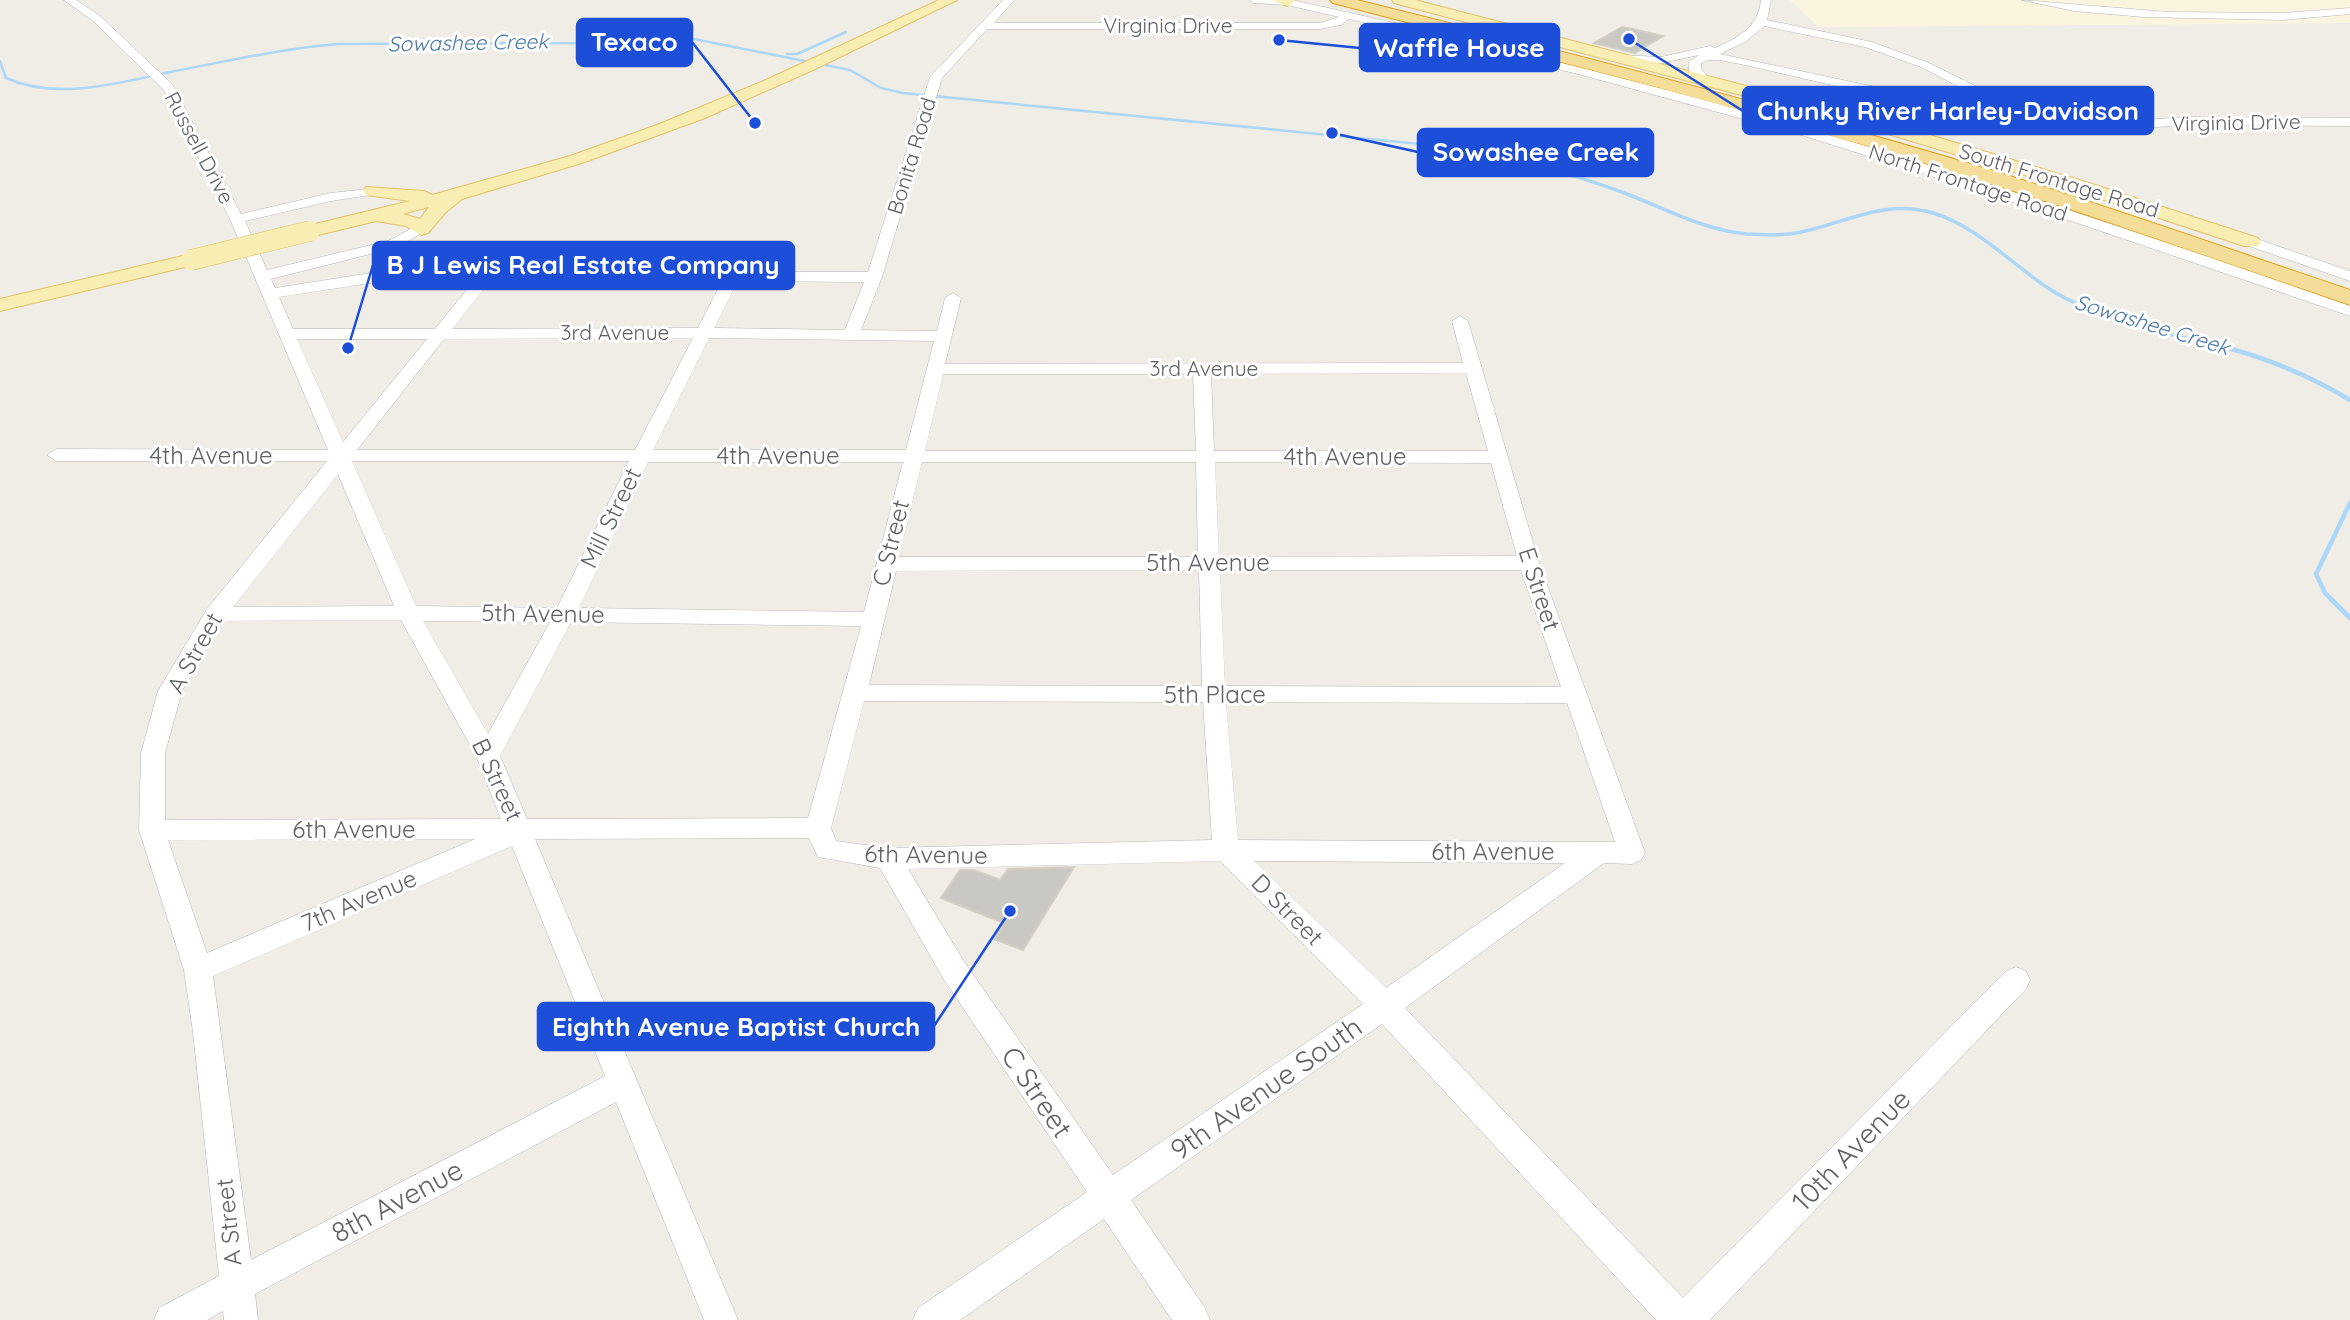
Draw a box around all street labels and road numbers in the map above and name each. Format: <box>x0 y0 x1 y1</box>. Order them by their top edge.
street label: Virginia Drive <box>1103 12 1233 38</box>
street label: Russell Drive <box>159 87 240 208</box>
street label: Bonita Road <box>881 94 941 217</box>
street label: Virginia Drive <box>2171 108 2301 136</box>
street label: South Frontage Road <box>1956 137 2162 223</box>
street label: North Frontage Road <box>1866 138 2071 226</box>
street label: 3rd Avenue <box>561 319 669 345</box>
street label: 3rd Avenue <box>1150 355 1258 381</box>
street label: 4th Avenue <box>149 440 273 470</box>
street label: 4th Avenue <box>716 440 840 470</box>
street label: 4th Avenue <box>1283 441 1407 471</box>
street label: Mill Street <box>573 462 647 573</box>
street label: C Street <box>865 497 915 589</box>
street label: E Street <box>1512 543 1567 634</box>
street label: 5th Avenue <box>1146 547 1270 577</box>
street label: 5th Avenue <box>481 597 605 629</box>
street label: A Street <box>160 607 228 698</box>
street label: 5th Place <box>1164 679 1266 709</box>
street label: B Street <box>466 733 530 826</box>
street label: 6th Avenue <box>292 814 416 844</box>
street label: 6th Avenue <box>1431 836 1555 866</box>
street label: 6th Avenue <box>864 838 988 870</box>
street label: 7th Avenue <box>296 862 421 938</box>
street label: D Street <box>1245 867 1330 952</box>
street label: 9th Avenue South <box>1163 1008 1368 1167</box>
street label: C Street <box>994 1039 1081 1144</box>
street label: 10th Avenue <box>1784 1081 1917 1218</box>
street label: 8th Avenue <box>325 1151 469 1250</box>
street label: A Street <box>209 1177 248 1267</box>

